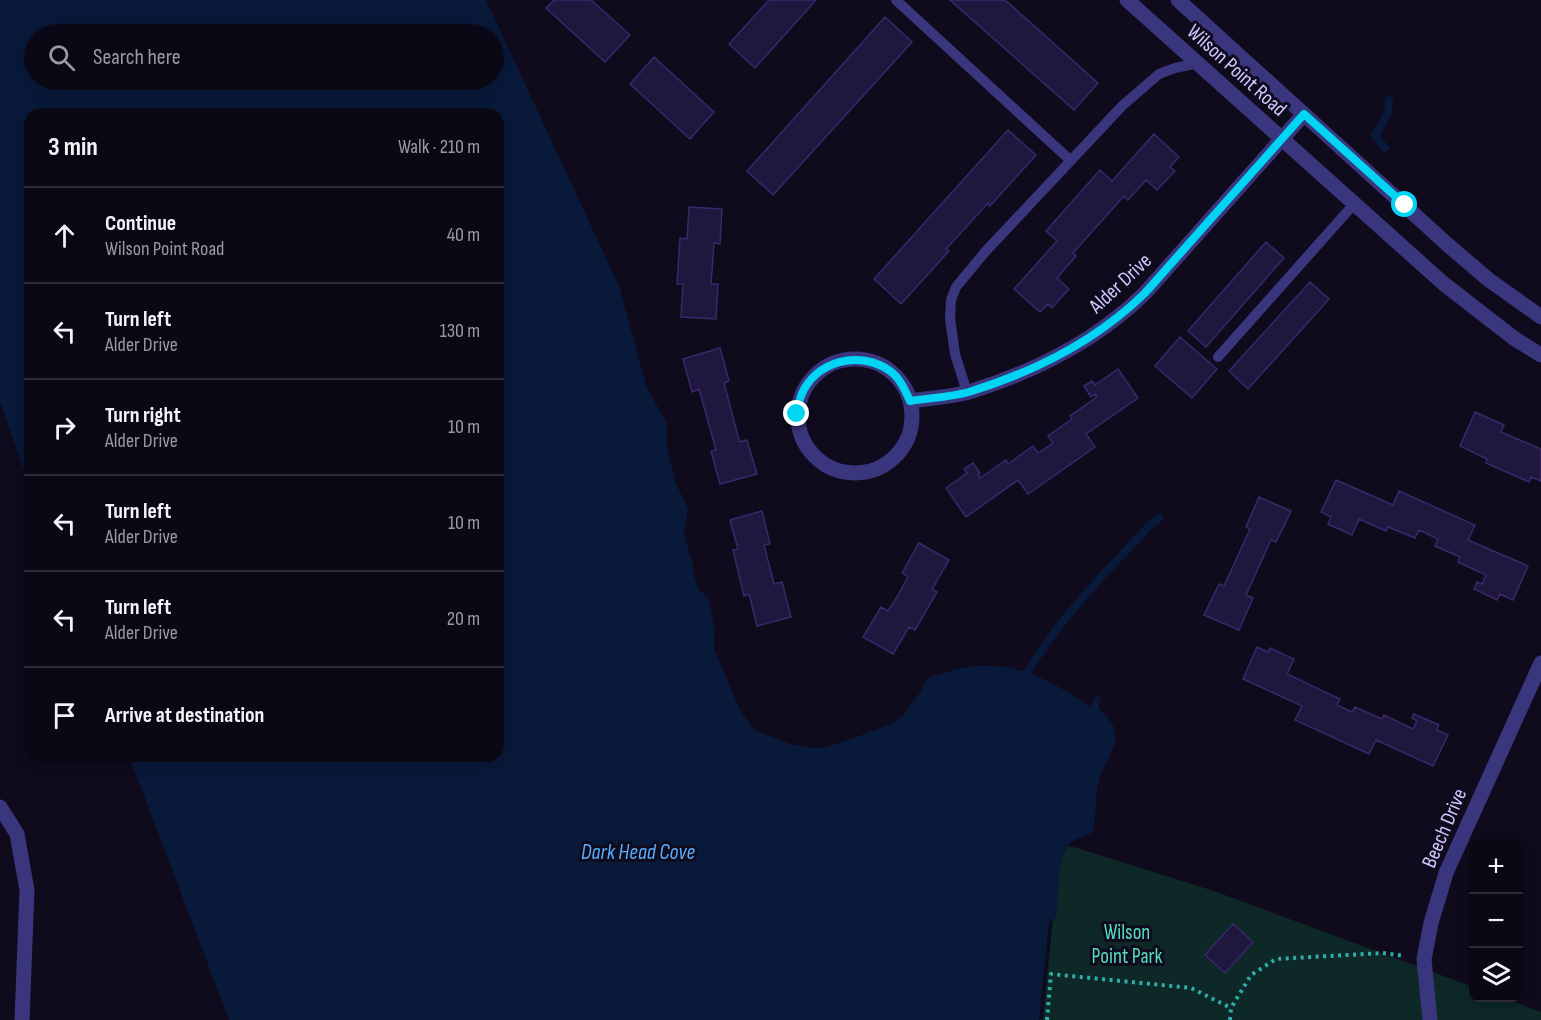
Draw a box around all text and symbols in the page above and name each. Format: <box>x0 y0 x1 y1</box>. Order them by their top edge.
street label: Wilson Point Road <box>1182 19 1292 122</box>
search box <box>24 24 504 90</box>
icon: search <box>45 41 78 74</box>
text: Search here <box>93 44 180 71</box>
text: 3 min <box>48 132 98 163</box>
text: Walk · 210 m <box>398 135 480 159</box>
route start <box>1391 191 1417 217</box>
text: Continue <box>105 210 176 237</box>
icon: ahead <box>48 219 81 252</box>
text: 40 m <box>447 223 480 247</box>
text: Wilson Point Road <box>105 237 224 261</box>
street label: Alder Drive <box>1083 248 1157 319</box>
text: Turn left <box>105 306 171 333</box>
icon: left <box>48 315 81 348</box>
text: 130 m <box>440 319 480 343</box>
text: Alder Drive <box>105 333 178 357</box>
route end <box>783 400 809 426</box>
text: Turn right <box>105 402 181 429</box>
icon: right <box>48 411 81 444</box>
text: 10 m <box>448 415 480 439</box>
text: Alder Drive <box>105 429 178 453</box>
text: Turn left <box>105 498 171 525</box>
icon: left <box>48 507 81 540</box>
text: 10 m <box>448 511 480 535</box>
text: Alder Drive <box>105 525 178 549</box>
text: Turn left <box>105 594 171 621</box>
icon: left <box>48 603 81 636</box>
text: 20 m <box>447 607 480 631</box>
text: Alder Drive <box>105 621 178 645</box>
icon: arrive <box>48 699 81 732</box>
text: Arrive at destination <box>105 702 264 729</box>
street label: Beech Drive <box>1417 785 1472 872</box>
water label: Dark Head Cove <box>581 839 695 866</box>
map controls <box>1469 840 1523 1002</box>
button: + <box>1469 840 1523 894</box>
button: − <box>1469 894 1523 948</box>
park label: Wilson Point Park <box>1091 920 1163 969</box>
button: layers <box>1469 948 1523 1002</box>

